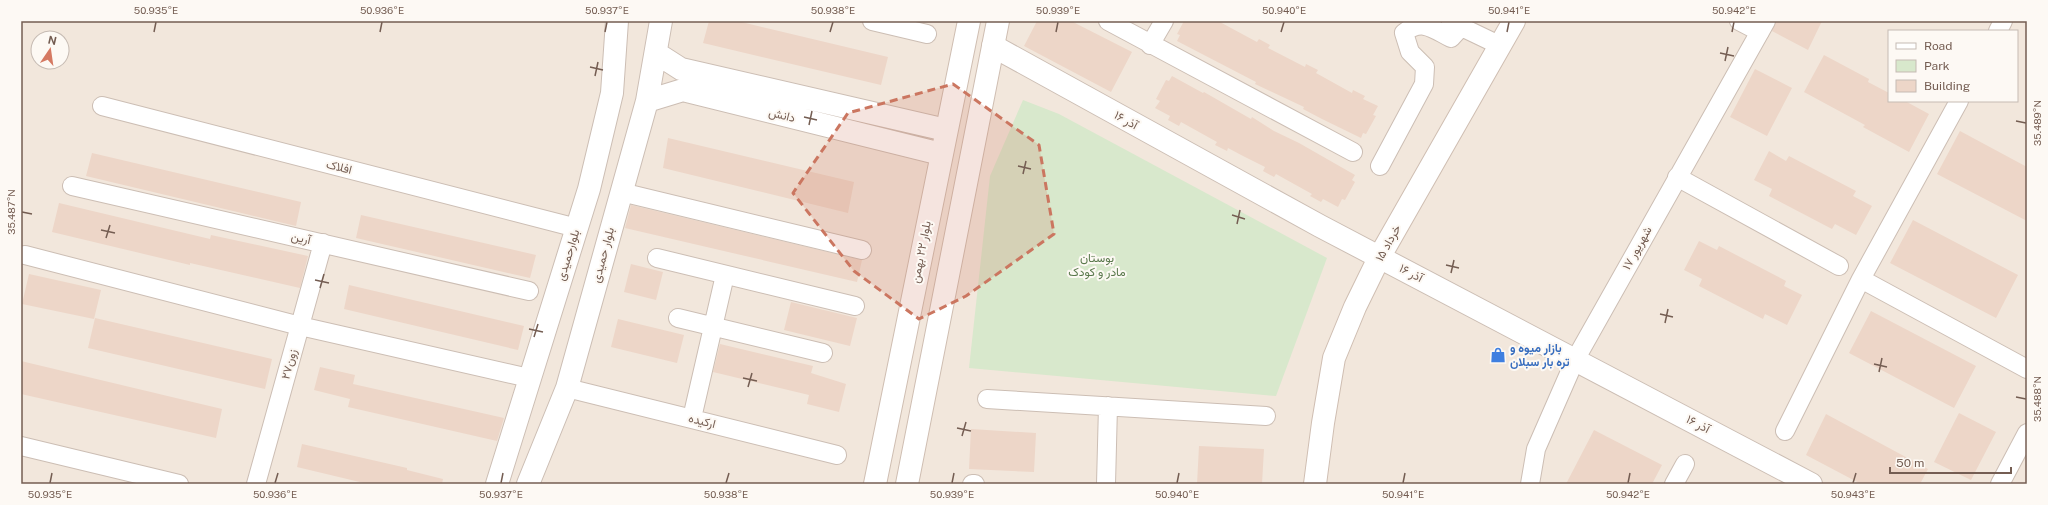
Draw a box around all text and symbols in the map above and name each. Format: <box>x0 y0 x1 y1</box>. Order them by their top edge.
text: 50.935°E <box>134 4 178 16</box>
text: 50.936°E <box>360 4 404 16</box>
text: 50.937°E <box>585 4 629 16</box>
text: 50.938°E <box>811 4 855 16</box>
text: 50.939°E <box>1036 4 1080 16</box>
text: 50.940°E <box>1262 4 1306 16</box>
text: 50.941°E <box>1488 4 1530 16</box>
text: 50.942°E <box>1712 4 1756 16</box>
north arrow <box>30 30 70 70</box>
legend <box>1888 30 2018 102</box>
text: N <box>47 33 58 47</box>
text: Road <box>1924 39 1952 53</box>
text: Park <box>1924 59 1950 73</box>
text: Building <box>1924 79 1970 93</box>
text: 35.489°N <box>2031 100 2043 146</box>
street label: دانش <box>767 105 797 126</box>
street label: ۱۶ آذر <box>1111 108 1141 134</box>
street label: افلاک <box>325 157 353 177</box>
text: 35.487°N <box>5 189 17 235</box>
street label: بلوار ۲۲ بهمن <box>908 220 935 284</box>
street label: ۱۵ خرداد <box>1372 222 1405 264</box>
street label: ۱۷ شهریور <box>1619 224 1655 273</box>
street label: بلوار حمیدی <box>589 226 618 284</box>
street label: بلوارحمیدی <box>554 228 583 283</box>
street label: آرین <box>290 229 313 248</box>
park label: بوستان مادر و کودک <box>1068 251 1126 280</box>
street label: ۱۶ آذر <box>1396 261 1426 286</box>
place label: بازار میوه و تره بار سبلان <box>1510 341 1570 370</box>
shop icon: بازار میوه و تره بار سبلان <box>1489 346 1507 364</box>
street label: زون۲۷ <box>278 347 301 381</box>
text: 35.488°N <box>2031 376 2043 422</box>
street label: ارکیده <box>687 411 717 432</box>
street label: ۱۶ آذر <box>1683 412 1713 437</box>
scale bar <box>1890 449 2011 475</box>
text: 50 m <box>1896 456 1924 470</box>
text: 50.935°E <box>28 488 72 500</box>
text: 50.936°E <box>253 488 297 500</box>
text: 50.937°E <box>479 488 523 500</box>
text: 50.938°E <box>704 488 748 500</box>
text: 50.939°E <box>930 488 974 500</box>
text: 50.940°E <box>1155 488 1199 500</box>
text: 50.941°E <box>1382 488 1424 500</box>
text: 50.942°E <box>1606 488 1650 500</box>
text: 50.943°E <box>1831 488 1875 500</box>

